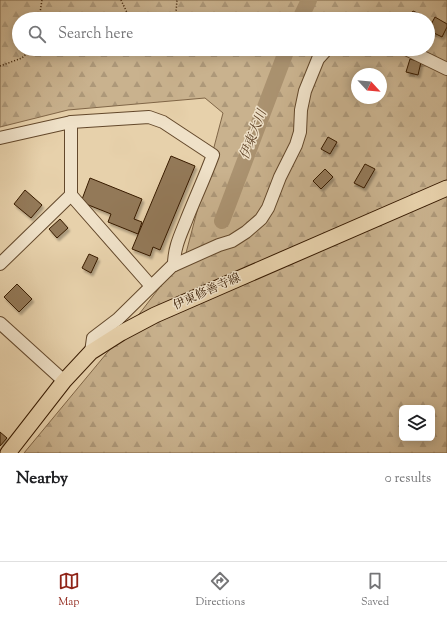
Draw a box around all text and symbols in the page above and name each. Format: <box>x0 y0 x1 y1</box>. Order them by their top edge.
search box <box>12 12 435 56</box>
icon: search <box>26 23 48 45</box>
text: Search here <box>58 24 133 45</box>
north arrow <box>351 68 387 104</box>
water label: 伊東大川 <box>236 106 272 163</box>
street label: 伊東修善寺線 <box>170 269 244 315</box>
map controls <box>399 405 435 441</box>
button: layers <box>399 405 435 441</box>
text: Nearby <box>16 467 68 491</box>
text: 0 results <box>385 470 431 488</box>
tab: Map <box>58 570 80 610</box>
tab: Directions <box>196 570 245 610</box>
tab: Saved <box>361 570 389 610</box>

